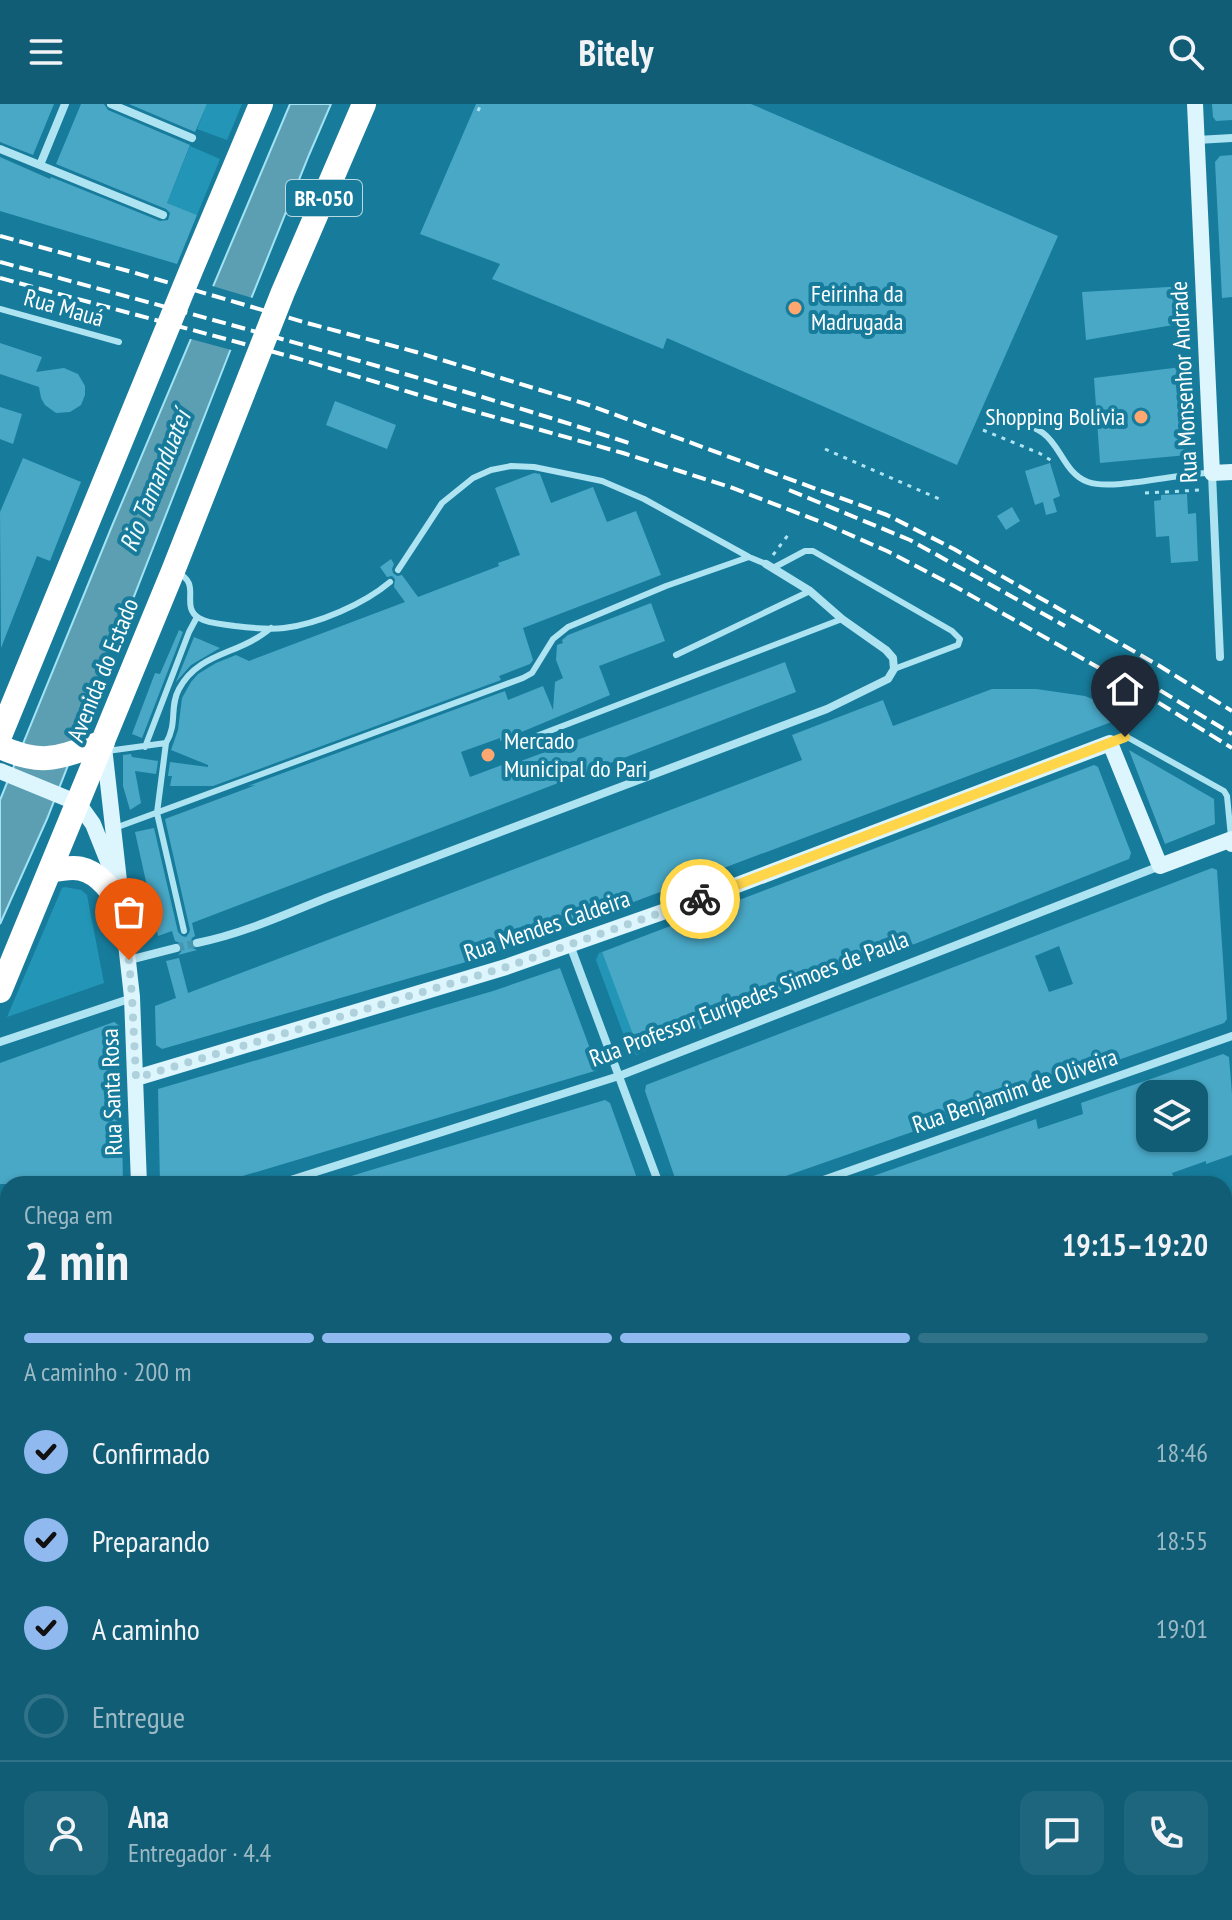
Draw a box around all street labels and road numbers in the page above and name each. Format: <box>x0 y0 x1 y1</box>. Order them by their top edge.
road number: BR-050 <box>286 180 362 216</box>
street label: Rua Monsenhor Andrade <box>1163 280 1204 484</box>
street label: Rua Mauá <box>21 281 108 334</box>
street label: Avenida do Estado <box>60 594 145 746</box>
street label: Rua Mendes Caldeira <box>460 883 634 968</box>
street label: Rua Professor Eurípedes Simoes de Paula <box>585 923 913 1074</box>
street label: Rua Santa Rosa <box>94 1028 129 1156</box>
street label: Rua Benjamim de Oliveira <box>908 1041 1121 1140</box>

